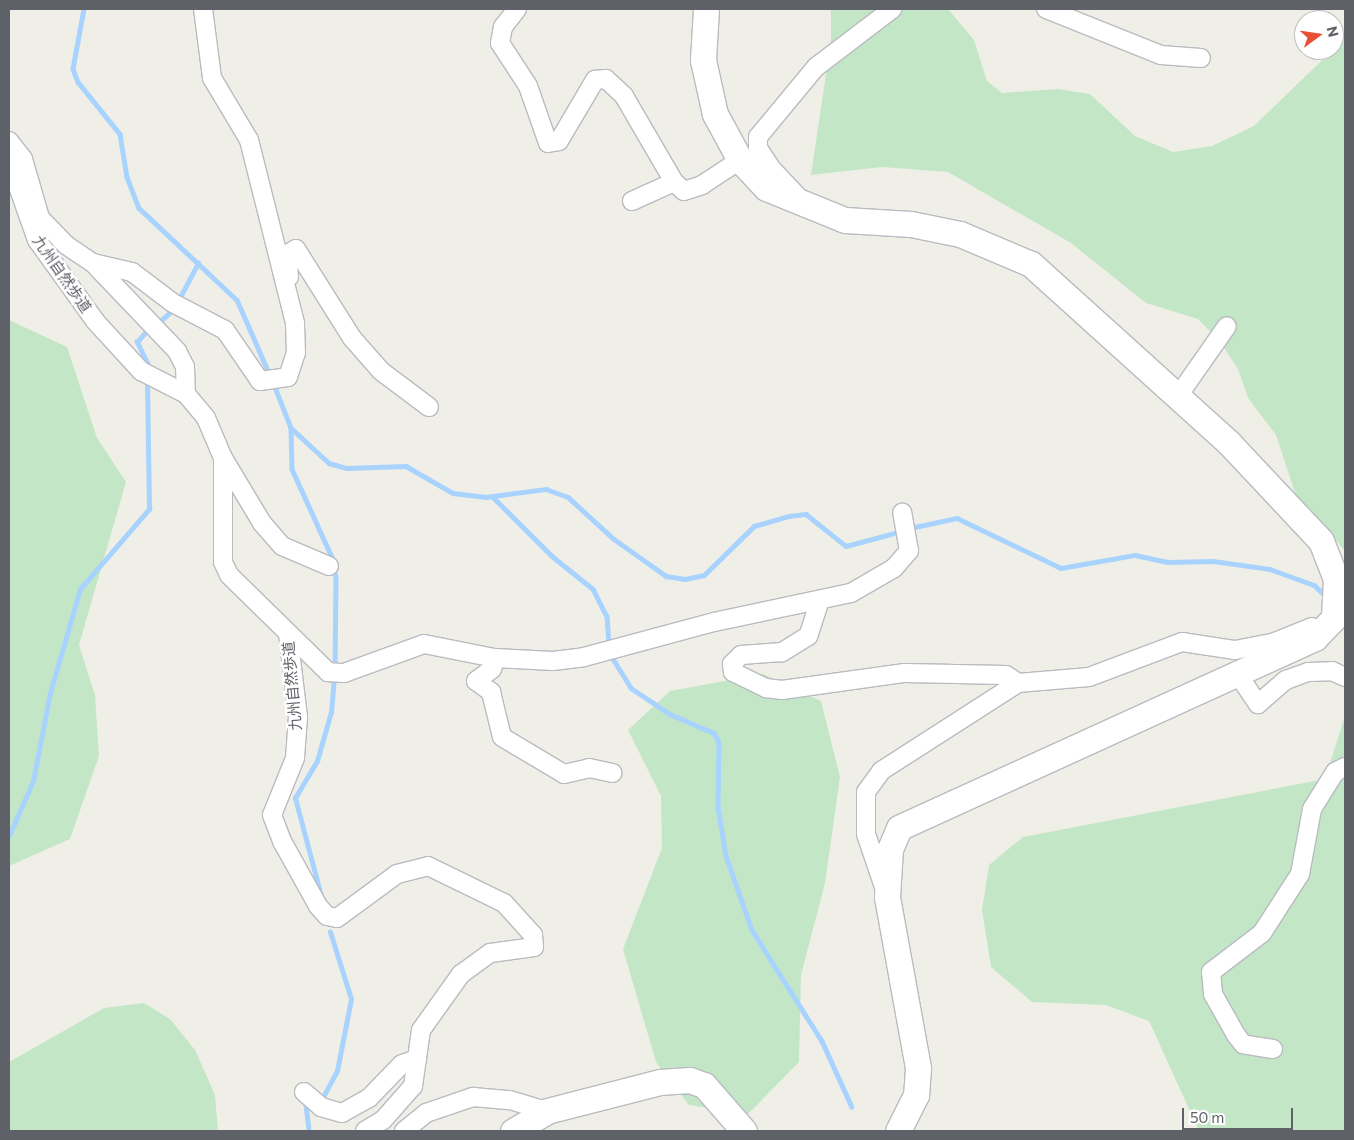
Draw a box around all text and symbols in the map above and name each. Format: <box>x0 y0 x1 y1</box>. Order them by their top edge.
north arrow <box>1294 10 1344 60</box>
text: N <box>1324 24 1343 39</box>
street label: 九州自然歩道 <box>29 232 95 316</box>
street label: 九州自然歩道 <box>279 640 305 732</box>
scale bar <box>1184 1098 1295 1130</box>
text: 50 m <box>1190 1108 1224 1126</box>

